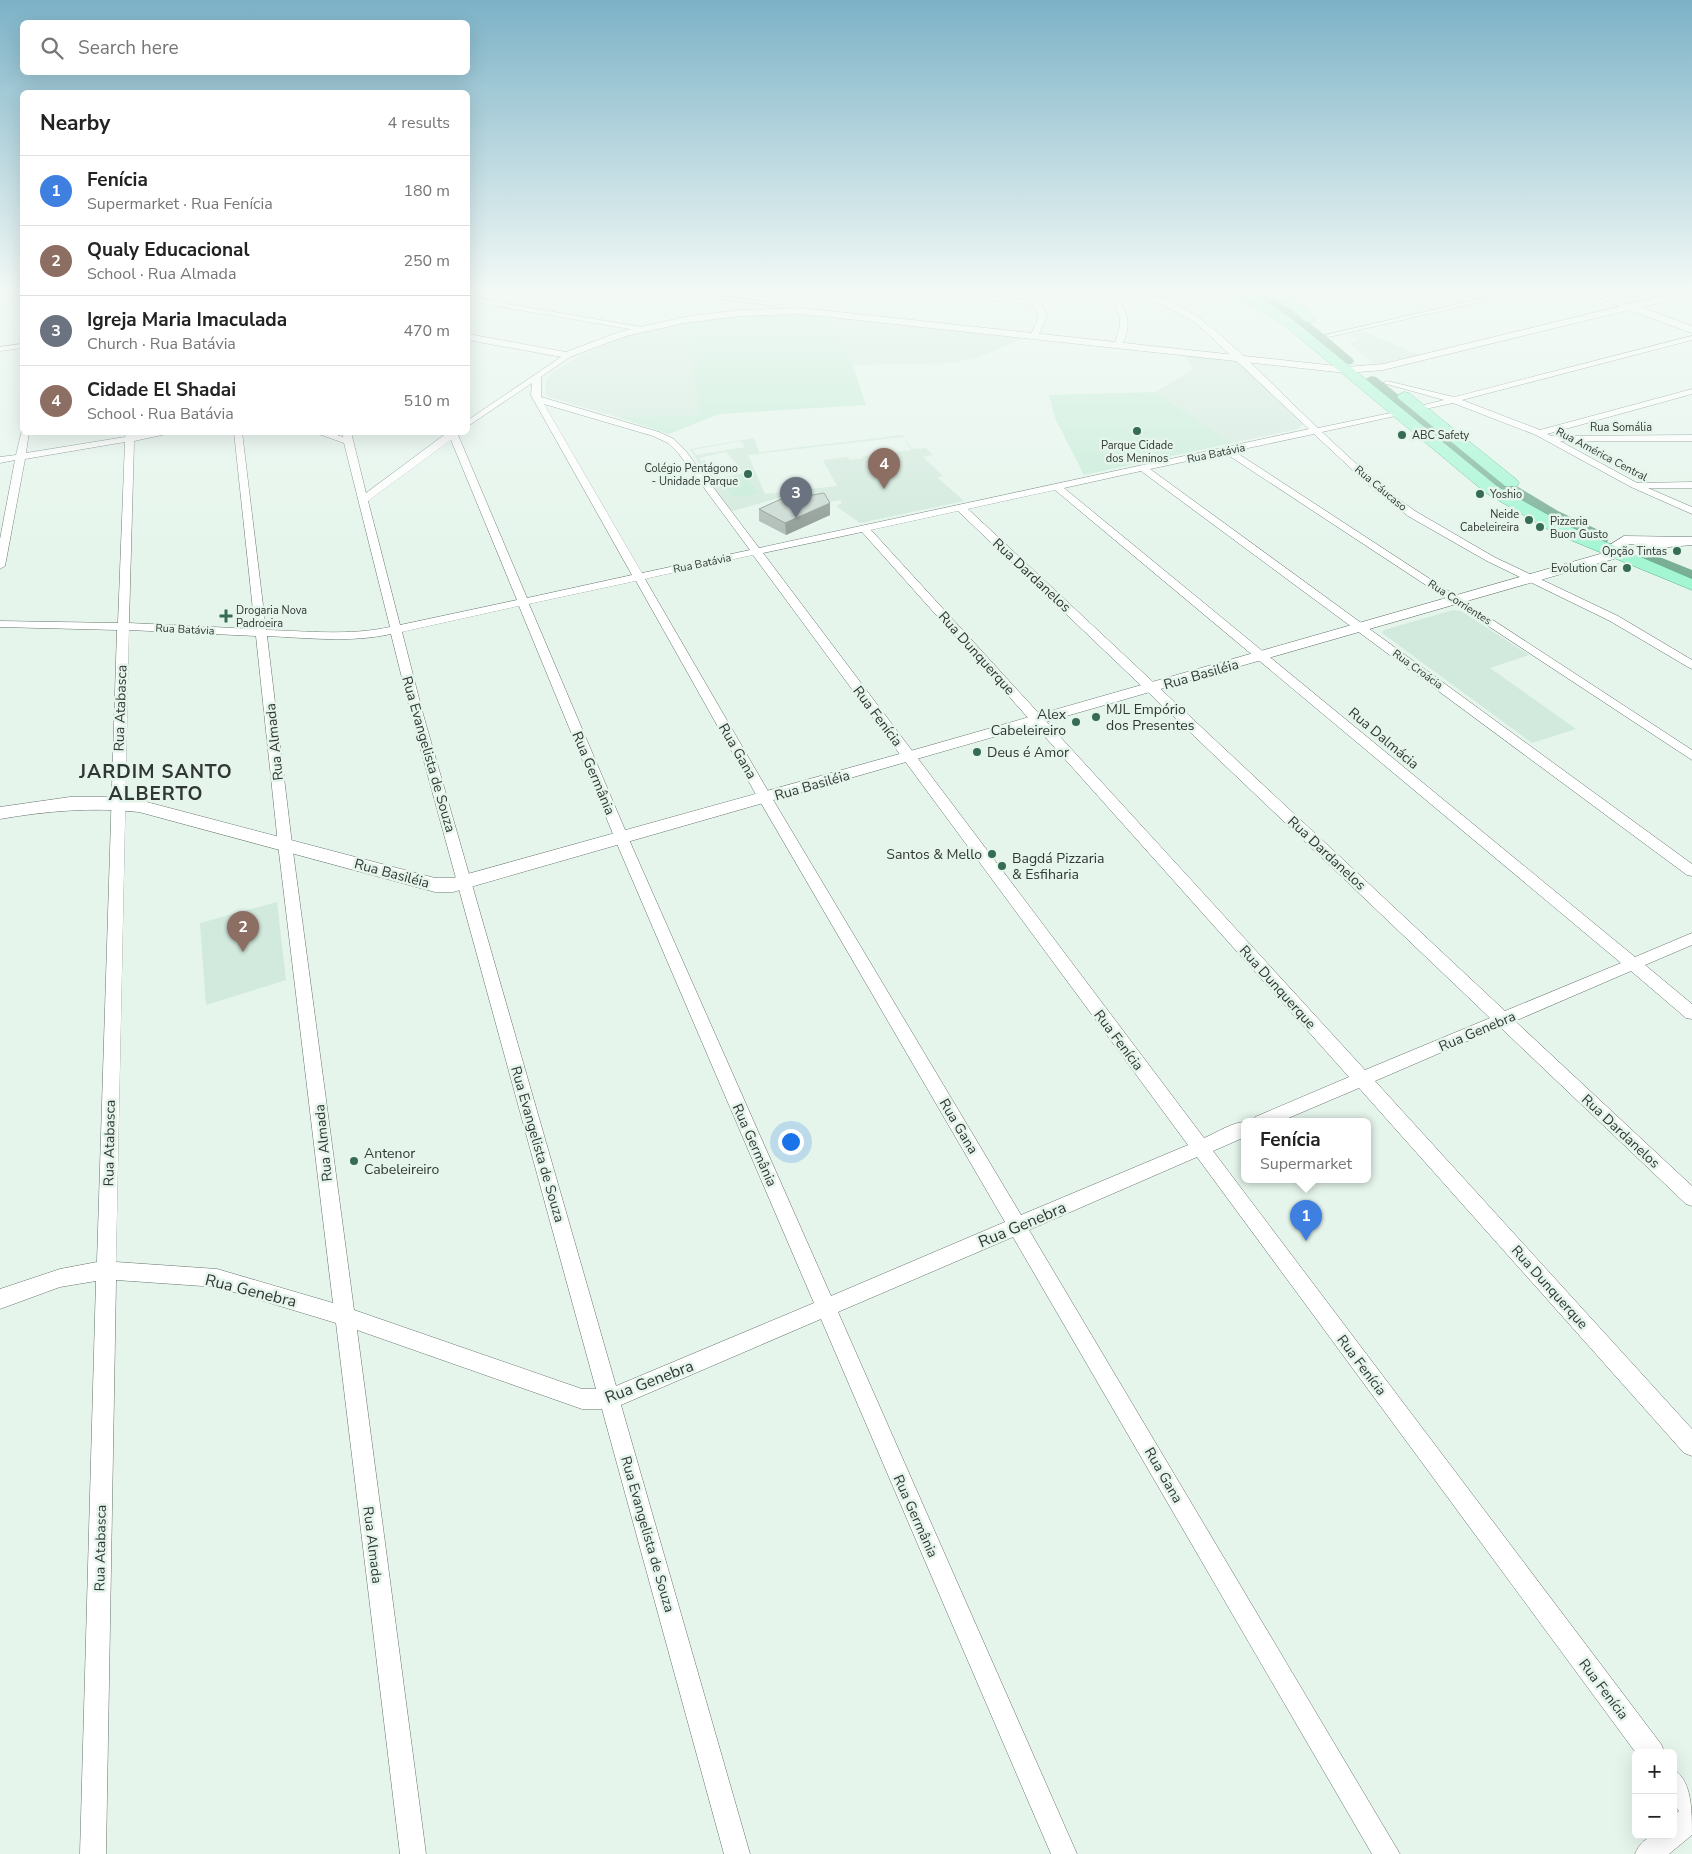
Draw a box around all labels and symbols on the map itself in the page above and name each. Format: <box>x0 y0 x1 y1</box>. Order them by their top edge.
street label: Rua Somália <box>1590 420 1652 435</box>
street label: Rua América Central <box>1553 424 1651 485</box>
marker: Parque Cidade dos Meninos <box>1131 425 1143 437</box>
place label: ABC Safety <box>1412 428 1470 443</box>
marker: ABC Safety <box>1396 429 1408 441</box>
place label: Parque Cidade dos Meninos <box>1101 438 1173 466</box>
street label: Rua Batávia <box>1186 440 1247 467</box>
pin: 4 <box>868 448 900 489</box>
place label: Colégio Pentágono - Unidade Parque <box>644 461 738 489</box>
street label: Rua Cáucaso <box>1351 462 1410 515</box>
marker: Colégio Pentágono - Unidade Parque <box>742 468 754 480</box>
pin: 3 <box>780 477 812 518</box>
place label: Yoshio <box>1489 487 1522 502</box>
marker: Yoshio <box>1474 488 1486 500</box>
place label: Neide Cabeleireira <box>1460 507 1519 535</box>
marker: Neide Cabeleireira <box>1523 514 1535 526</box>
place label: Pizzeria Buon Gusto <box>1550 514 1608 542</box>
marker: Pizzeria Buon Gusto <box>1534 521 1546 533</box>
street label: Rua Dardanelos <box>988 534 1075 617</box>
place label: Opção Tintas <box>1602 544 1667 559</box>
marker: Opção Tintas <box>1671 545 1683 557</box>
street label: Rua Batávia <box>672 550 733 577</box>
place label: Evolution Car <box>1551 561 1617 576</box>
marker: Evolution Car <box>1621 562 1633 574</box>
street label: Rua Corrientes <box>1425 576 1494 629</box>
place label: Drogaria Nova Padroeira <box>236 603 307 631</box>
street label: Rua Dunquerque <box>934 607 1019 699</box>
marker: Drogaria Nova Padroeira <box>220 610 232 622</box>
street label: Rua Batávia <box>155 620 215 639</box>
street label: Rua Croácia <box>1389 646 1446 693</box>
street label: Rua Basiléia <box>1161 655 1241 694</box>
street label: Rua Atabasca <box>109 664 132 752</box>
street label: Rua Evangelista de Souza <box>397 674 460 834</box>
street label: Rua Fenícia <box>849 682 907 751</box>
place label: MJL Empório dos Presentes <box>1106 700 1195 735</box>
street label: Rua Almada <box>261 702 288 782</box>
street label: Rua Dalmácia <box>1344 703 1423 774</box>
place label: Alex Cabeleireiro <box>991 705 1067 740</box>
marker: MJL Empório dos Presentes <box>1090 711 1102 723</box>
marker: Alex Cabeleireiro <box>1070 716 1082 728</box>
street label: Rua Gana <box>714 720 761 783</box>
street label: Rua Germânia <box>567 729 620 818</box>
place label: Deus é Amor <box>987 743 1069 762</box>
marker: Deus é Amor <box>971 746 983 758</box>
district label: JARDIM SANTO ALBERTO <box>78 759 233 807</box>
street label: Rua Basiléia <box>772 766 852 805</box>
street label: Rua Dardanelos <box>1283 812 1370 895</box>
place label: Santos & Mello <box>886 845 982 864</box>
marker: Santos & Mello <box>986 848 998 860</box>
place label: Bagdá Pizzaria & Esfiharia <box>1012 849 1104 884</box>
street label: Rua Basiléia <box>352 854 432 893</box>
marker: Bagdá Pizzaria & Esfiharia <box>996 860 1008 872</box>
pin: 2 <box>227 911 259 952</box>
street label: Rua Dunquerque <box>1235 941 1320 1033</box>
street label: Rua Fenícia <box>1090 1006 1148 1075</box>
street label: Rua Genebra <box>1436 1007 1519 1056</box>
street label: Rua Evangelista de Souza <box>506 1064 569 1224</box>
street label: Rua Dardanelos <box>1577 1090 1664 1173</box>
street label: Rua Gana <box>935 1095 982 1157</box>
street label: Rua Atabasca <box>99 1099 120 1187</box>
street label: Rua Germânia <box>728 1101 781 1190</box>
street label: Rua Almada <box>310 1103 337 1183</box>
your location <box>778 1129 804 1155</box>
place label: Antenor Cabeleireiro <box>364 1144 440 1179</box>
marker: Antenor Cabeleireiro <box>348 1155 360 1167</box>
street label: Rua Genebra <box>975 1197 1070 1253</box>
pin: 1 <box>1290 1200 1322 1241</box>
street label: Rua Dunquerque <box>1507 1241 1592 1333</box>
street label: Rua Genebra <box>203 1269 299 1313</box>
street label: Rua Fenícia <box>1333 1331 1391 1400</box>
street label: Rua Genebra <box>602 1355 697 1409</box>
street label: Rua Gana <box>1140 1444 1187 1507</box>
street label: Rua Evangelista de Souza <box>616 1454 679 1614</box>
street label: Rua Germânia <box>889 1472 942 1561</box>
street label: Rua Atabasca <box>90 1504 111 1592</box>
street label: Rua Almada <box>358 1505 387 1585</box>
street label: Rua Fenícia <box>1575 1655 1633 1724</box>

